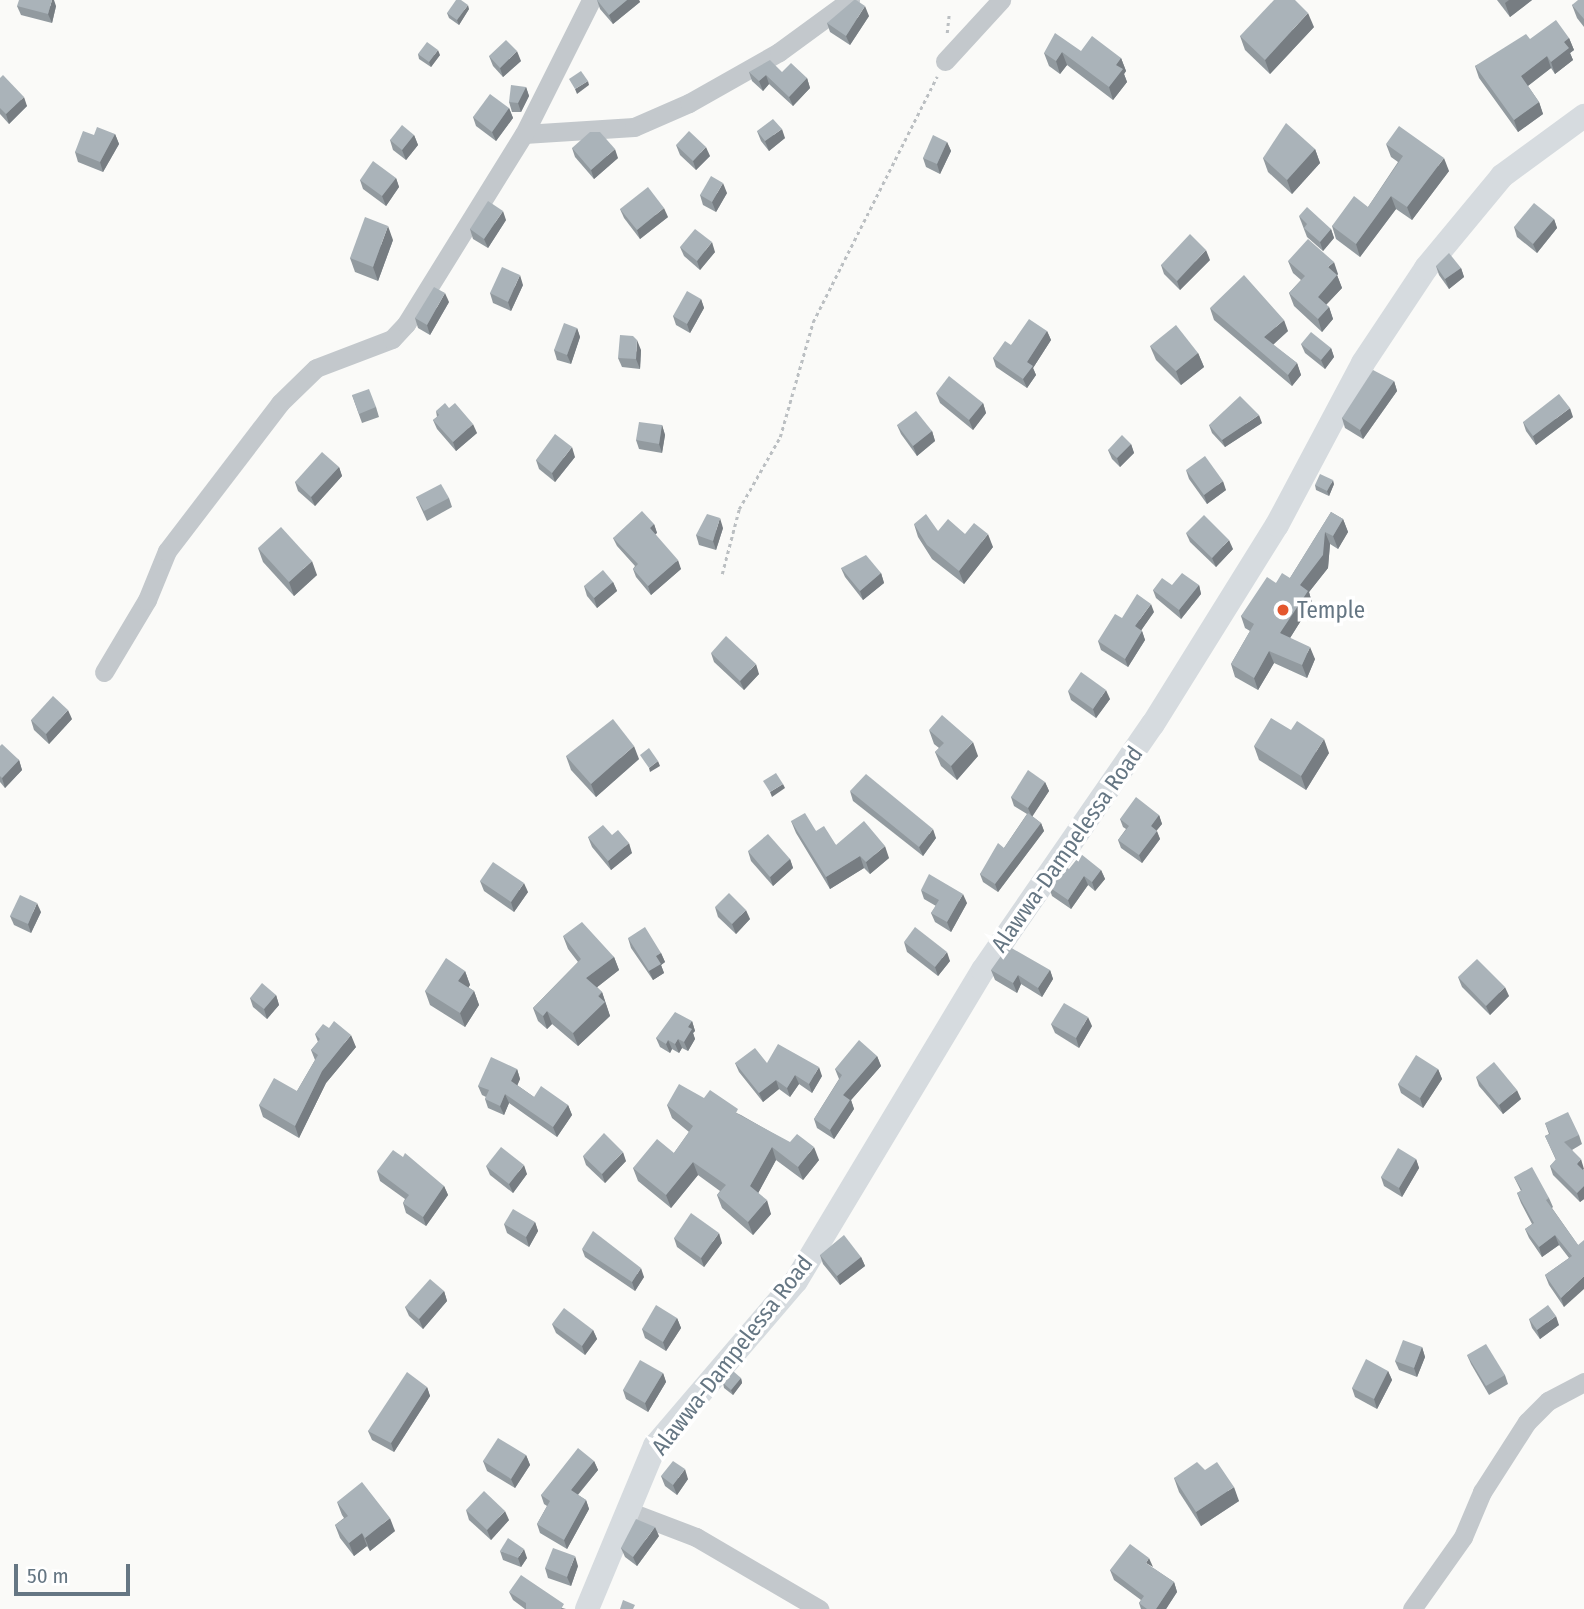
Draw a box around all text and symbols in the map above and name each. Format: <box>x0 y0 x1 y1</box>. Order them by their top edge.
place label: Temple <box>1297 596 1365 624</box>
marker: Temple <box>1275 602 1291 618</box>
street label: Alawwa-Dampelessa Road <box>985 741 1149 957</box>
street label: Alawwa-Dampelessa Road <box>646 1250 818 1460</box>
scale bar <box>18 1550 133 1594</box>
text: 50 m <box>27 1563 69 1589</box>

